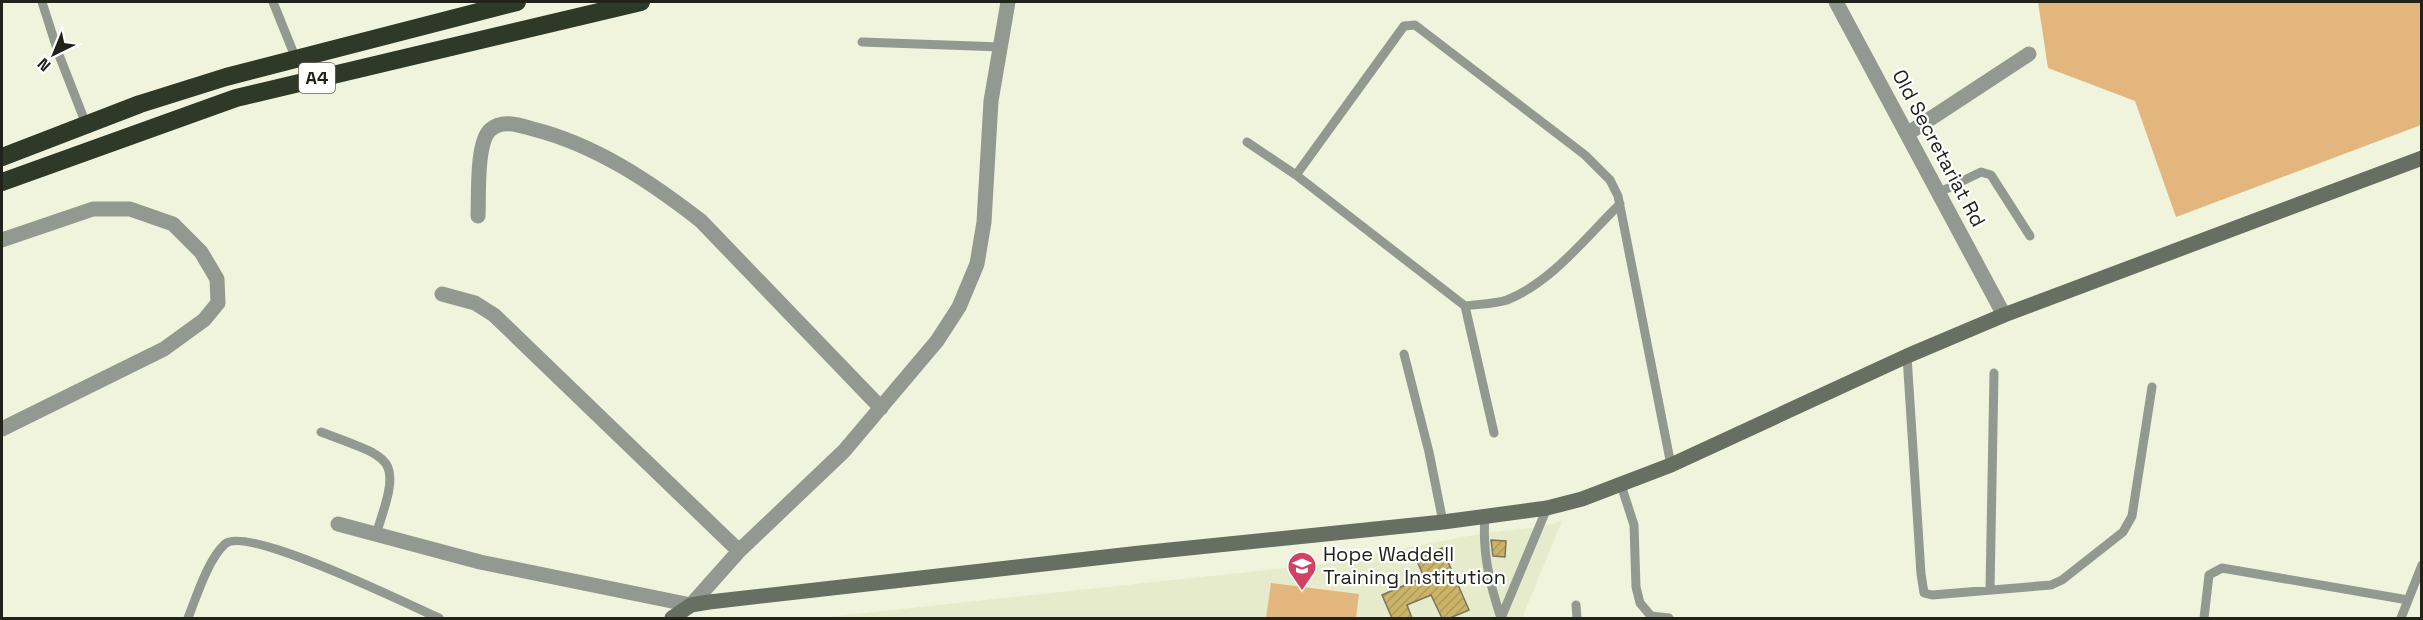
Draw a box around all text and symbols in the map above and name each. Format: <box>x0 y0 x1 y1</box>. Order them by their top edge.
north arrow <box>24 24 84 84</box>
text: N <box>33 53 55 76</box>
road number: A4 <box>299 63 335 93</box>
street label: Old Secretariat Rd <box>1886 65 1992 231</box>
place label: Hope Waddell Training Institution <box>1323 541 1506 590</box>
school or university icon: Hope Waddell Training Institution <box>1286 550 1318 592</box>

